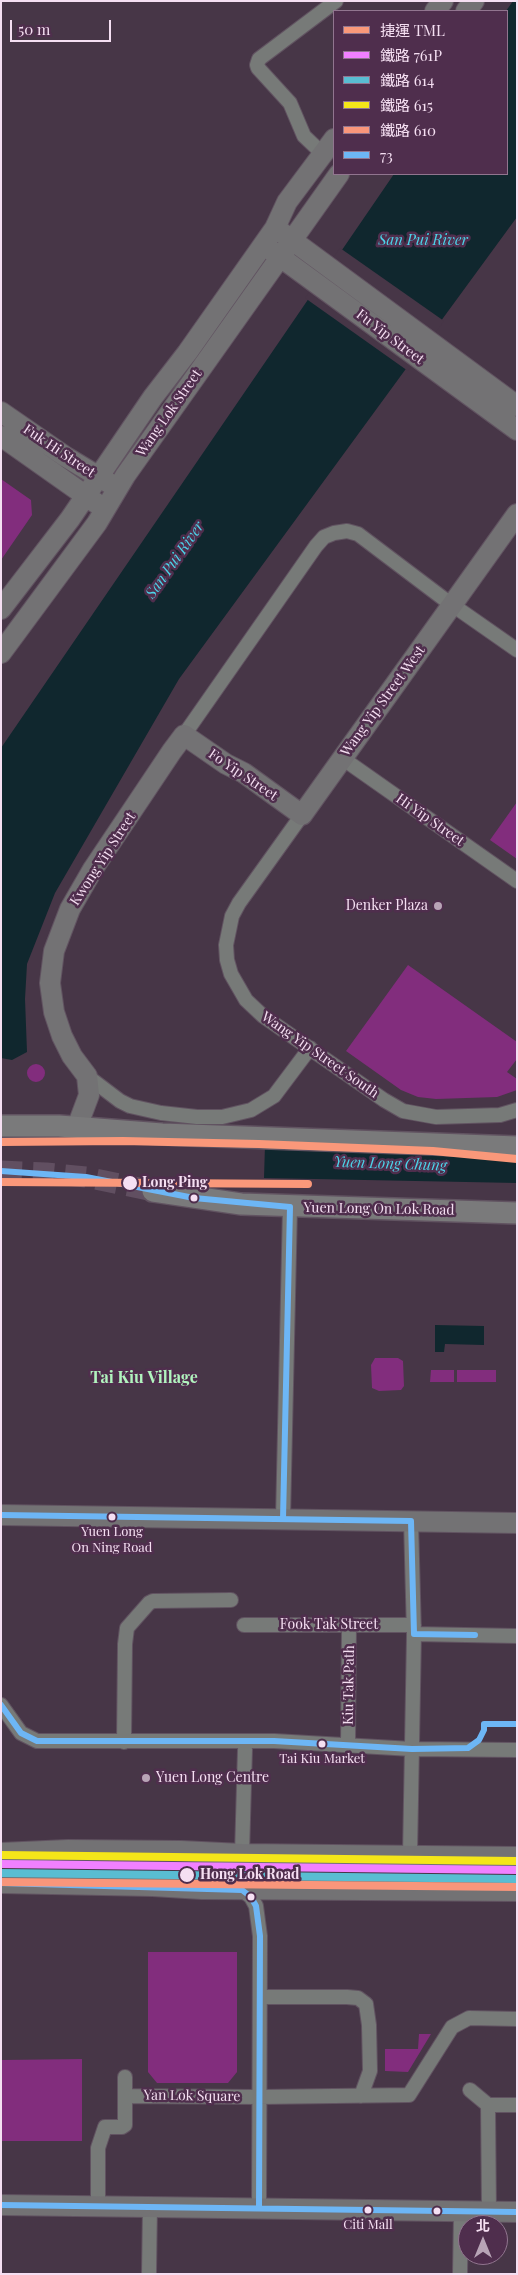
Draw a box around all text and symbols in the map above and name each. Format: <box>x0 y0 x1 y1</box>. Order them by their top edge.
scale bar <box>12 10 114 42</box>
legend <box>333 10 508 175</box>
text: 50 m <box>18 19 50 39</box>
text: 捷運 TML <box>380 20 445 40</box>
text: 鐵路 761P <box>380 45 442 65</box>
text: 鐵路 614 <box>380 70 434 90</box>
text: 鐵路 615 <box>380 95 433 115</box>
text: 鐵路 610 <box>380 120 436 140</box>
text: 73 <box>380 145 393 165</box>
water label: San Pui River <box>378 231 468 249</box>
street label: Fu Yip Street <box>353 306 427 368</box>
street label: Wang Lok Street <box>133 366 205 460</box>
street label: Fuk Hi Street <box>20 421 98 481</box>
water label: San Pui River <box>142 518 208 602</box>
street label: Wang Yip Street West <box>337 642 429 760</box>
street label: Fo Yip Street <box>205 746 281 804</box>
street label: Hi Yip Street <box>393 790 467 850</box>
street label: Kwong Yip Street <box>67 809 139 909</box>
place label: Denker Plaza <box>346 898 428 914</box>
marker: Denker Plaza <box>432 900 444 912</box>
street label: Wang Yip Street South <box>258 1008 382 1102</box>
water label: Yuen Long Chung <box>333 1153 447 1175</box>
marker: Long Ping <box>121 1174 139 1192</box>
place label: Long Ping <box>142 1175 208 1191</box>
unlabelled marker <box>189 1193 199 1203</box>
street label: Yuen Long On Lok Road <box>303 1199 455 1219</box>
district label: Tai Kiu Village <box>90 1368 198 1388</box>
marker: Yuen Long On Ning Road <box>107 1512 117 1522</box>
place label: Yuen Long On Ning Road <box>72 1524 152 1555</box>
street label: Fook Tak Street <box>280 1617 378 1633</box>
street label: Kiu Tak Path <box>340 1645 358 1725</box>
marker: Tai Kiu Market <box>317 1739 327 1749</box>
place label: Tai Kiu Market <box>279 1751 365 1767</box>
place label: Yuen Long Centre <box>156 1770 269 1786</box>
marker: Yuen Long Centre <box>140 1772 152 1784</box>
marker: Hong Lok Road <box>178 1866 196 1884</box>
place label: Hong Lok Road <box>200 1867 299 1883</box>
unlabelled marker <box>246 1892 256 1902</box>
street label: Yan Lok Square <box>143 2087 241 2105</box>
marker: Citi Mall <box>363 2205 373 2215</box>
unlabelled marker <box>432 2206 442 2216</box>
north arrow <box>458 2215 508 2265</box>
text: 北 <box>476 2216 490 2235</box>
place label: Citi Mall <box>343 2217 393 2233</box>

